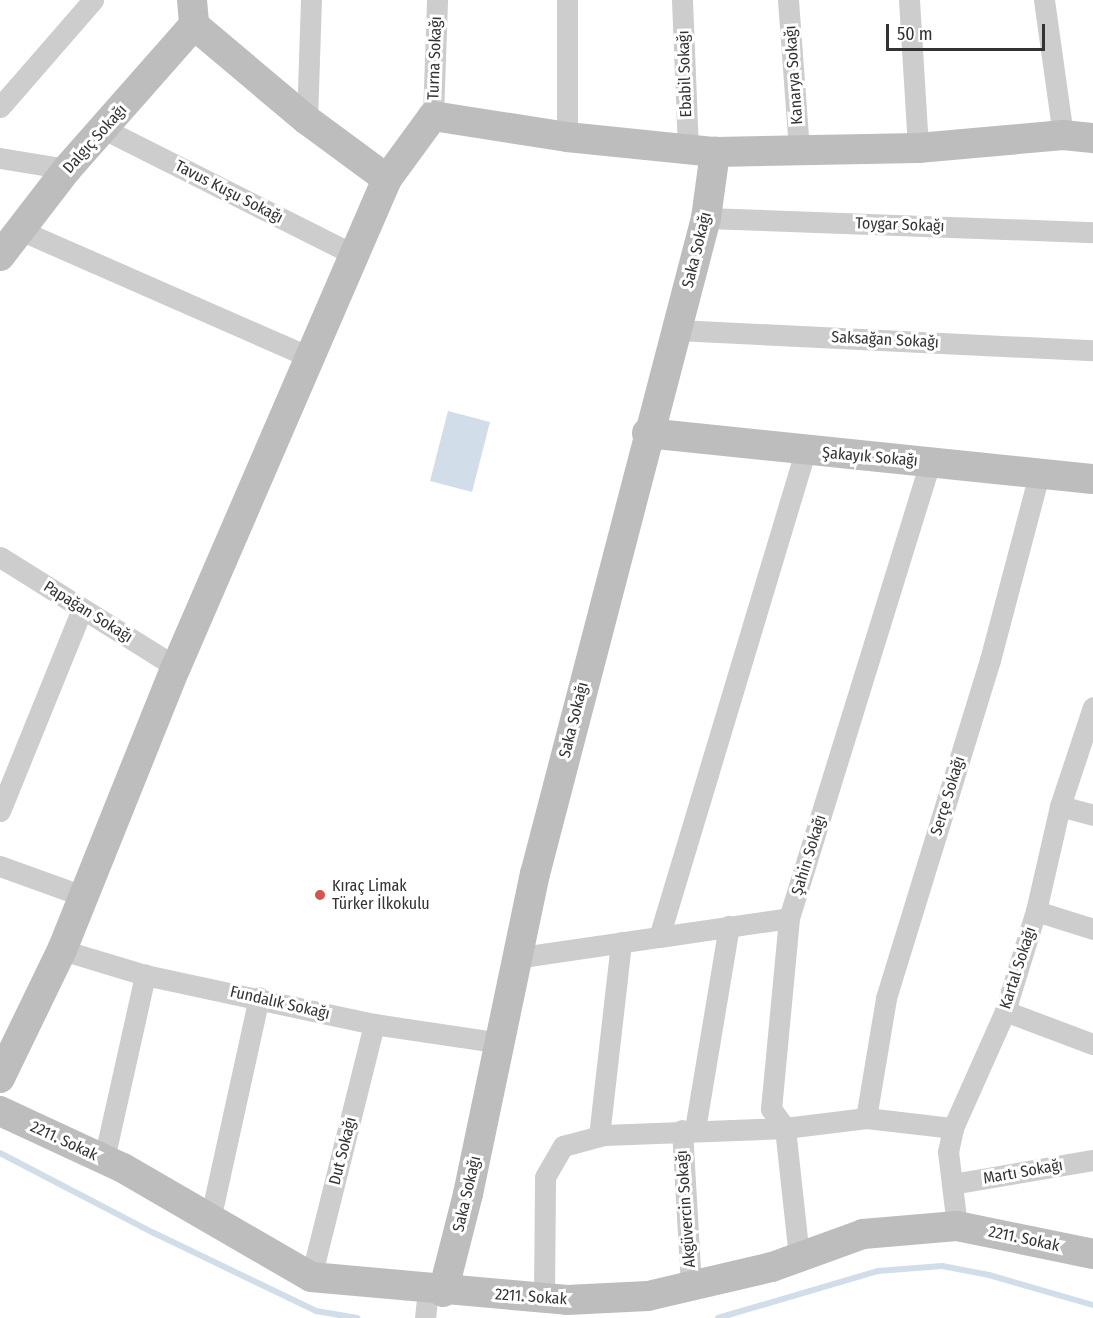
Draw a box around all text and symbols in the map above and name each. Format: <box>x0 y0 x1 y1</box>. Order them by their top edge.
scale bar <box>889 12 1048 50</box>
street label: Turna Sokağı <box>424 16 446 100</box>
text: 50 m <box>897 23 933 45</box>
street label: Kanarya Sokağı <box>781 25 807 125</box>
street label: Ebabil Sokağı <box>674 30 696 118</box>
street label: Dalgıç Sokağı <box>59 101 131 177</box>
street label: Tavus Kuşu Sokağı <box>172 156 286 228</box>
street label: Saka Sokağı <box>678 210 716 290</box>
street label: Toygar Sokağı <box>855 214 945 236</box>
street label: Saksağan Sokağı <box>831 328 939 352</box>
street label: Şakayık Sokağı <box>821 443 919 471</box>
street label: Papağan Sokağı <box>40 577 136 647</box>
street label: Saka Sokağı <box>555 680 593 760</box>
street label: Serçe Sokağı <box>927 754 969 838</box>
street label: Şahin Sokağı <box>788 812 830 898</box>
place label: Kıraç Limak Türker İlkokulu <box>332 876 430 914</box>
marker: Kıraç Limak Türker İlkokulu <box>313 888 327 902</box>
street label: Kartal Sokağı <box>996 924 1040 1012</box>
street label: Fundalık Sokağı <box>228 982 332 1024</box>
street label: Dut Sokağı <box>325 1115 361 1187</box>
street label: 2211. Sokak <box>27 1117 101 1165</box>
street label: Akgüvercin Sokağı <box>672 1150 700 1268</box>
street label: Saka Sokağı <box>449 1154 485 1234</box>
street label: Martı Sokağı <box>982 1156 1064 1188</box>
street label: 2211. Sokak <box>987 1222 1061 1256</box>
street label: 2211. Sokak <box>494 1285 568 1309</box>

